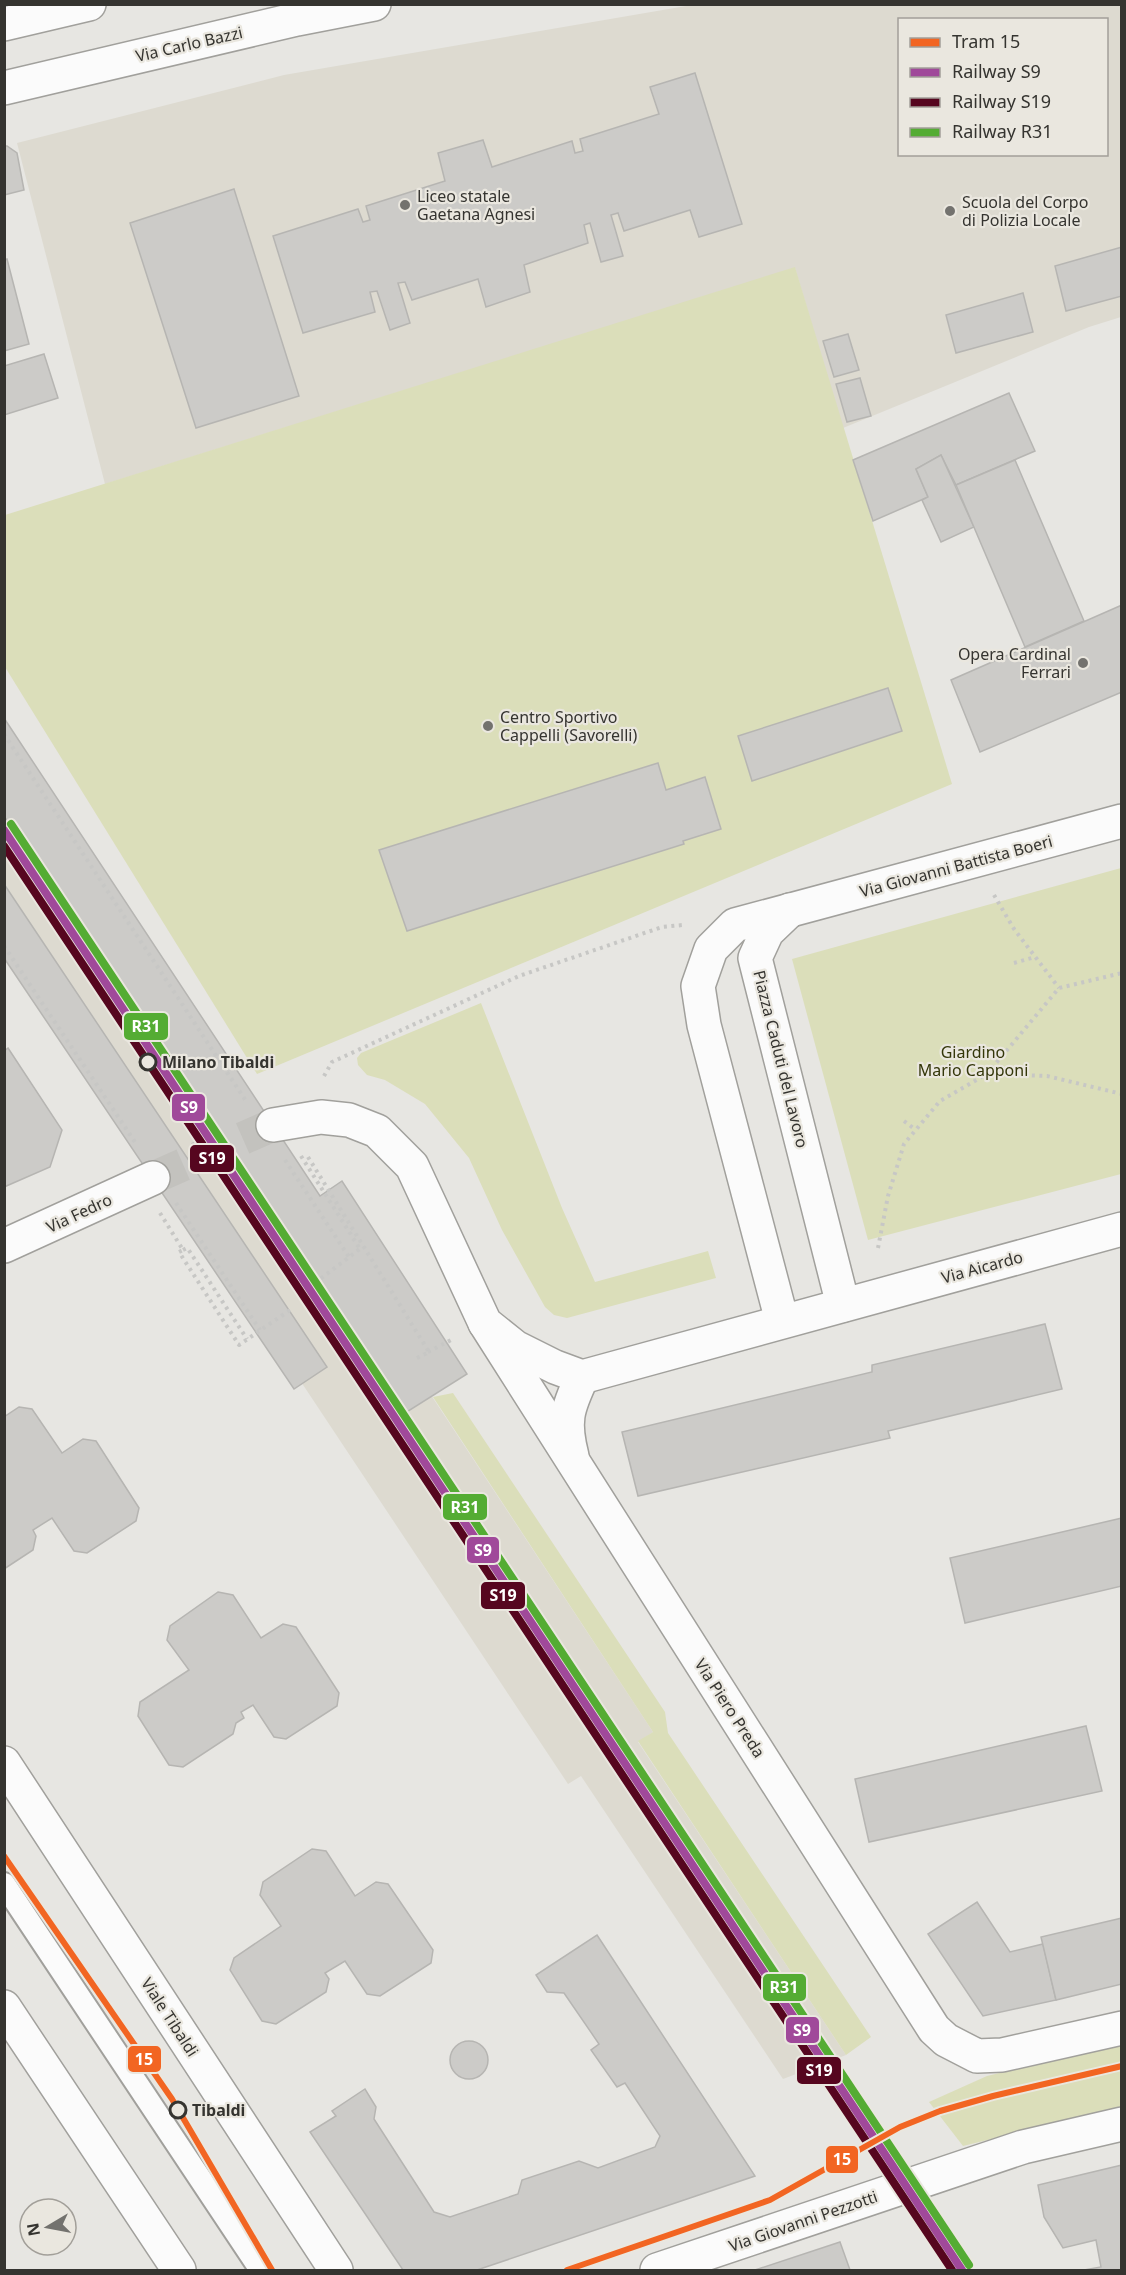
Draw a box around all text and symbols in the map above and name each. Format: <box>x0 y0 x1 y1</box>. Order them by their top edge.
legend <box>898 18 1108 156</box>
street label: Via Carlo Bazzi <box>133 21 245 67</box>
text: Tram 15 <box>952 29 1020 53</box>
text: Railway S9 <box>952 59 1041 83</box>
text: Railway S19 <box>952 89 1051 113</box>
text: Railway R31 <box>952 119 1052 143</box>
place label: Liceo statale Gaetana Agnesi <box>417 185 535 225</box>
place label: Scuola del Corpo di Polizia Locale <box>962 191 1088 231</box>
marker: Liceo statale Gaetana Agnesi <box>398 198 412 212</box>
marker: Scuola del Corpo di Polizia Locale <box>943 204 957 218</box>
place label: Opera Cardinal Ferrari <box>958 643 1071 683</box>
marker: Opera Cardinal Ferrari <box>1076 656 1090 670</box>
place label: Centro Sportivo Cappelli (Savorelli) <box>500 706 637 746</box>
marker: Centro Sportivo Cappelli (Savorelli) <box>481 719 495 733</box>
street label: Via Giovanni Battista Boeri <box>857 830 1055 902</box>
street label: Piazza Caduti del Lavoro <box>748 968 814 1150</box>
line badge: R31 <box>123 1012 169 1041</box>
text: R31 <box>132 1015 160 1037</box>
park label: Giardino Mario Capponi <box>918 1041 1028 1081</box>
place label: Milano Tibaldi <box>162 1051 274 1073</box>
marker: Milano Tibaldi <box>139 1053 157 1071</box>
line badge: S9 <box>171 1093 206 1122</box>
text: S9 <box>180 1096 198 1118</box>
line badge: S19 <box>189 1144 235 1173</box>
text: S19 <box>198 1147 226 1169</box>
street label: Via Fedro <box>43 1188 115 1238</box>
street label: Via Aicardo <box>939 1246 1025 1288</box>
line badge: R31 <box>442 1493 488 1521</box>
text: R31 <box>451 1496 479 1518</box>
line badge: S9 <box>466 1536 500 1564</box>
text: S9 <box>474 1539 492 1561</box>
line badge: S19 <box>480 1581 526 1610</box>
text: S19 <box>489 1584 517 1606</box>
street label: Via Piero Preda <box>690 1654 770 1762</box>
street label: Viale Tibaldi <box>136 1973 204 2061</box>
line badge: R31 <box>762 1973 807 2002</box>
text: R31 <box>770 1976 798 1998</box>
line badge: S9 <box>785 2016 820 2044</box>
text: S9 <box>793 2019 811 2041</box>
line badge: 15 <box>127 2045 162 2073</box>
text: 15 <box>135 2048 153 2070</box>
line badge: S19 <box>796 2056 842 2085</box>
text: S19 <box>805 2059 833 2081</box>
place label: Tibaldi <box>192 2099 245 2121</box>
marker: Tibaldi <box>169 2101 187 2119</box>
line badge: 15 <box>825 2145 859 2174</box>
text: 15 <box>833 2148 851 2170</box>
street label: Via Giovanni Pezzotti <box>726 2185 880 2257</box>
north arrow <box>18 2197 78 2257</box>
text: N <box>21 2221 45 2238</box>

